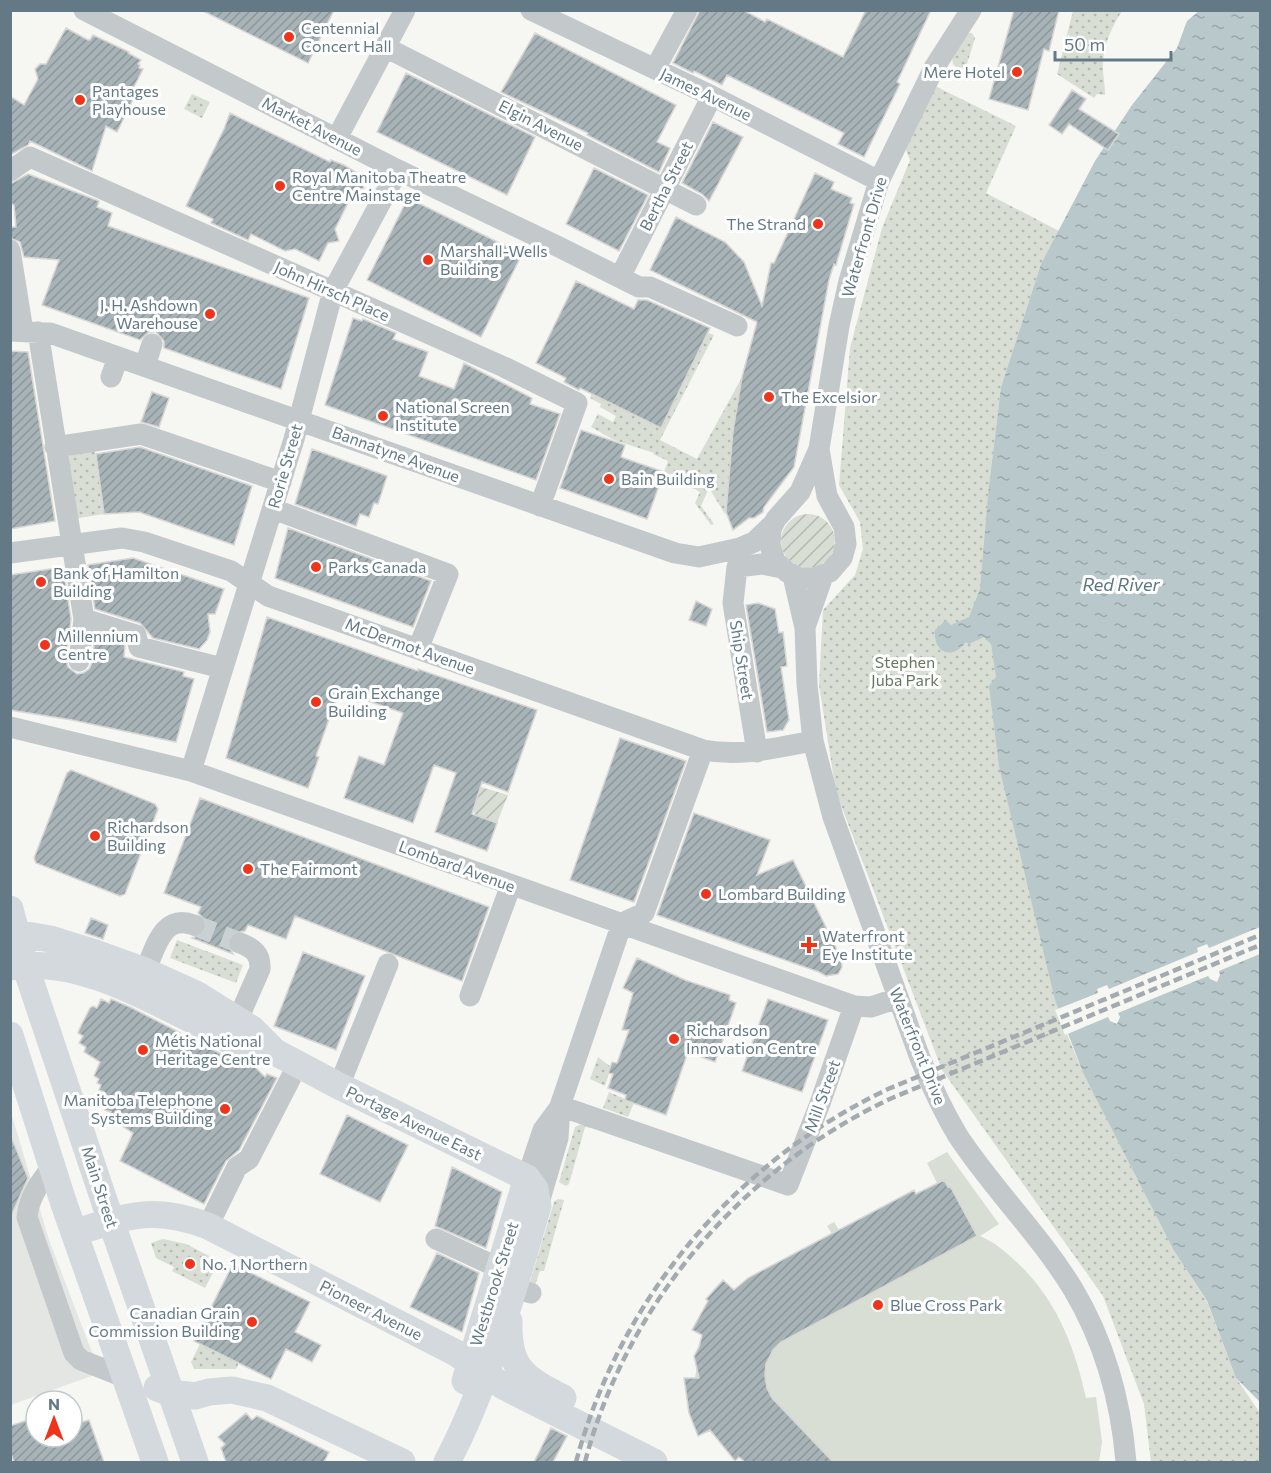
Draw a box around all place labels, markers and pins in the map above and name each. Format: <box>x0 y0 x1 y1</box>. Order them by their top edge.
place label: Centennial Concert Hall <box>301 18 392 55</box>
marker: Centennial Concert Hall <box>282 30 296 44</box>
place label: Mere Hotel <box>923 62 1005 81</box>
marker: Mere Hotel <box>1010 65 1024 79</box>
place label: Pantages Playhouse <box>92 81 166 118</box>
marker: Pantages Playhouse <box>73 93 87 107</box>
place label: Royal Manitoba Theatre Centre Mainstage <box>292 167 466 204</box>
marker: Royal Manitoba Theatre Centre Mainstage <box>273 179 287 193</box>
place label: The Strand <box>726 214 806 233</box>
marker: The Strand <box>811 217 825 231</box>
place label: Marshall-Wells Building <box>440 241 548 278</box>
marker: Marshall-Wells Building <box>421 253 435 267</box>
place label: J. H. Ashdown Warehouse <box>100 295 198 332</box>
marker: J. H. Ashdown Warehouse <box>203 307 217 321</box>
place label: The Excelsior <box>781 387 878 406</box>
marker: The Excelsior <box>762 390 776 404</box>
place label: National Screen Institute <box>395 397 510 434</box>
marker: National Screen Institute <box>376 409 390 423</box>
place label: Bain Building <box>621 469 715 488</box>
marker: Bain Building <box>602 472 616 486</box>
place label: Parks Canada <box>328 557 426 576</box>
marker: Parks Canada <box>309 560 323 574</box>
place label: Bank of Hamilton Building <box>53 563 179 600</box>
marker: Bank of Hamilton Building <box>34 575 48 589</box>
place label: Millennium Centre <box>57 626 138 663</box>
marker: Millennium Centre <box>38 638 52 652</box>
place label: Grain Exchange Building <box>328 683 440 720</box>
marker: Grain Exchange Building <box>309 695 323 709</box>
place label: Richardson Building <box>107 817 189 854</box>
marker: Richardson Building <box>88 829 102 843</box>
place label: The Fairmont <box>260 859 358 878</box>
marker: The Fairmont <box>241 862 255 876</box>
place label: Lombard Building <box>718 884 846 903</box>
marker: Lombard Building <box>699 887 713 901</box>
place label: Waterfront Eye Institute <box>822 926 913 963</box>
marker: Waterfront Eye Institute <box>800 936 818 954</box>
place label: Richardson Innovation Centre <box>686 1020 817 1057</box>
place label: Métis National Heritage Centre <box>155 1031 271 1068</box>
marker: Richardson Innovation Centre <box>667 1032 681 1046</box>
marker: Métis National Heritage Centre <box>136 1043 150 1057</box>
place label: Manitoba Telephone Systems Building <box>64 1090 213 1127</box>
marker: Manitoba Telephone Systems Building <box>218 1102 232 1116</box>
place label: No. 1 Northern <box>202 1254 308 1273</box>
marker: No. 1 Northern <box>183 1257 197 1271</box>
place label: Blue Cross Park <box>890 1295 1003 1314</box>
marker: Blue Cross Park <box>871 1298 885 1312</box>
place label: Canadian Grain Commission Building <box>88 1303 240 1340</box>
marker: Canadian Grain Commission Building <box>245 1315 259 1329</box>

